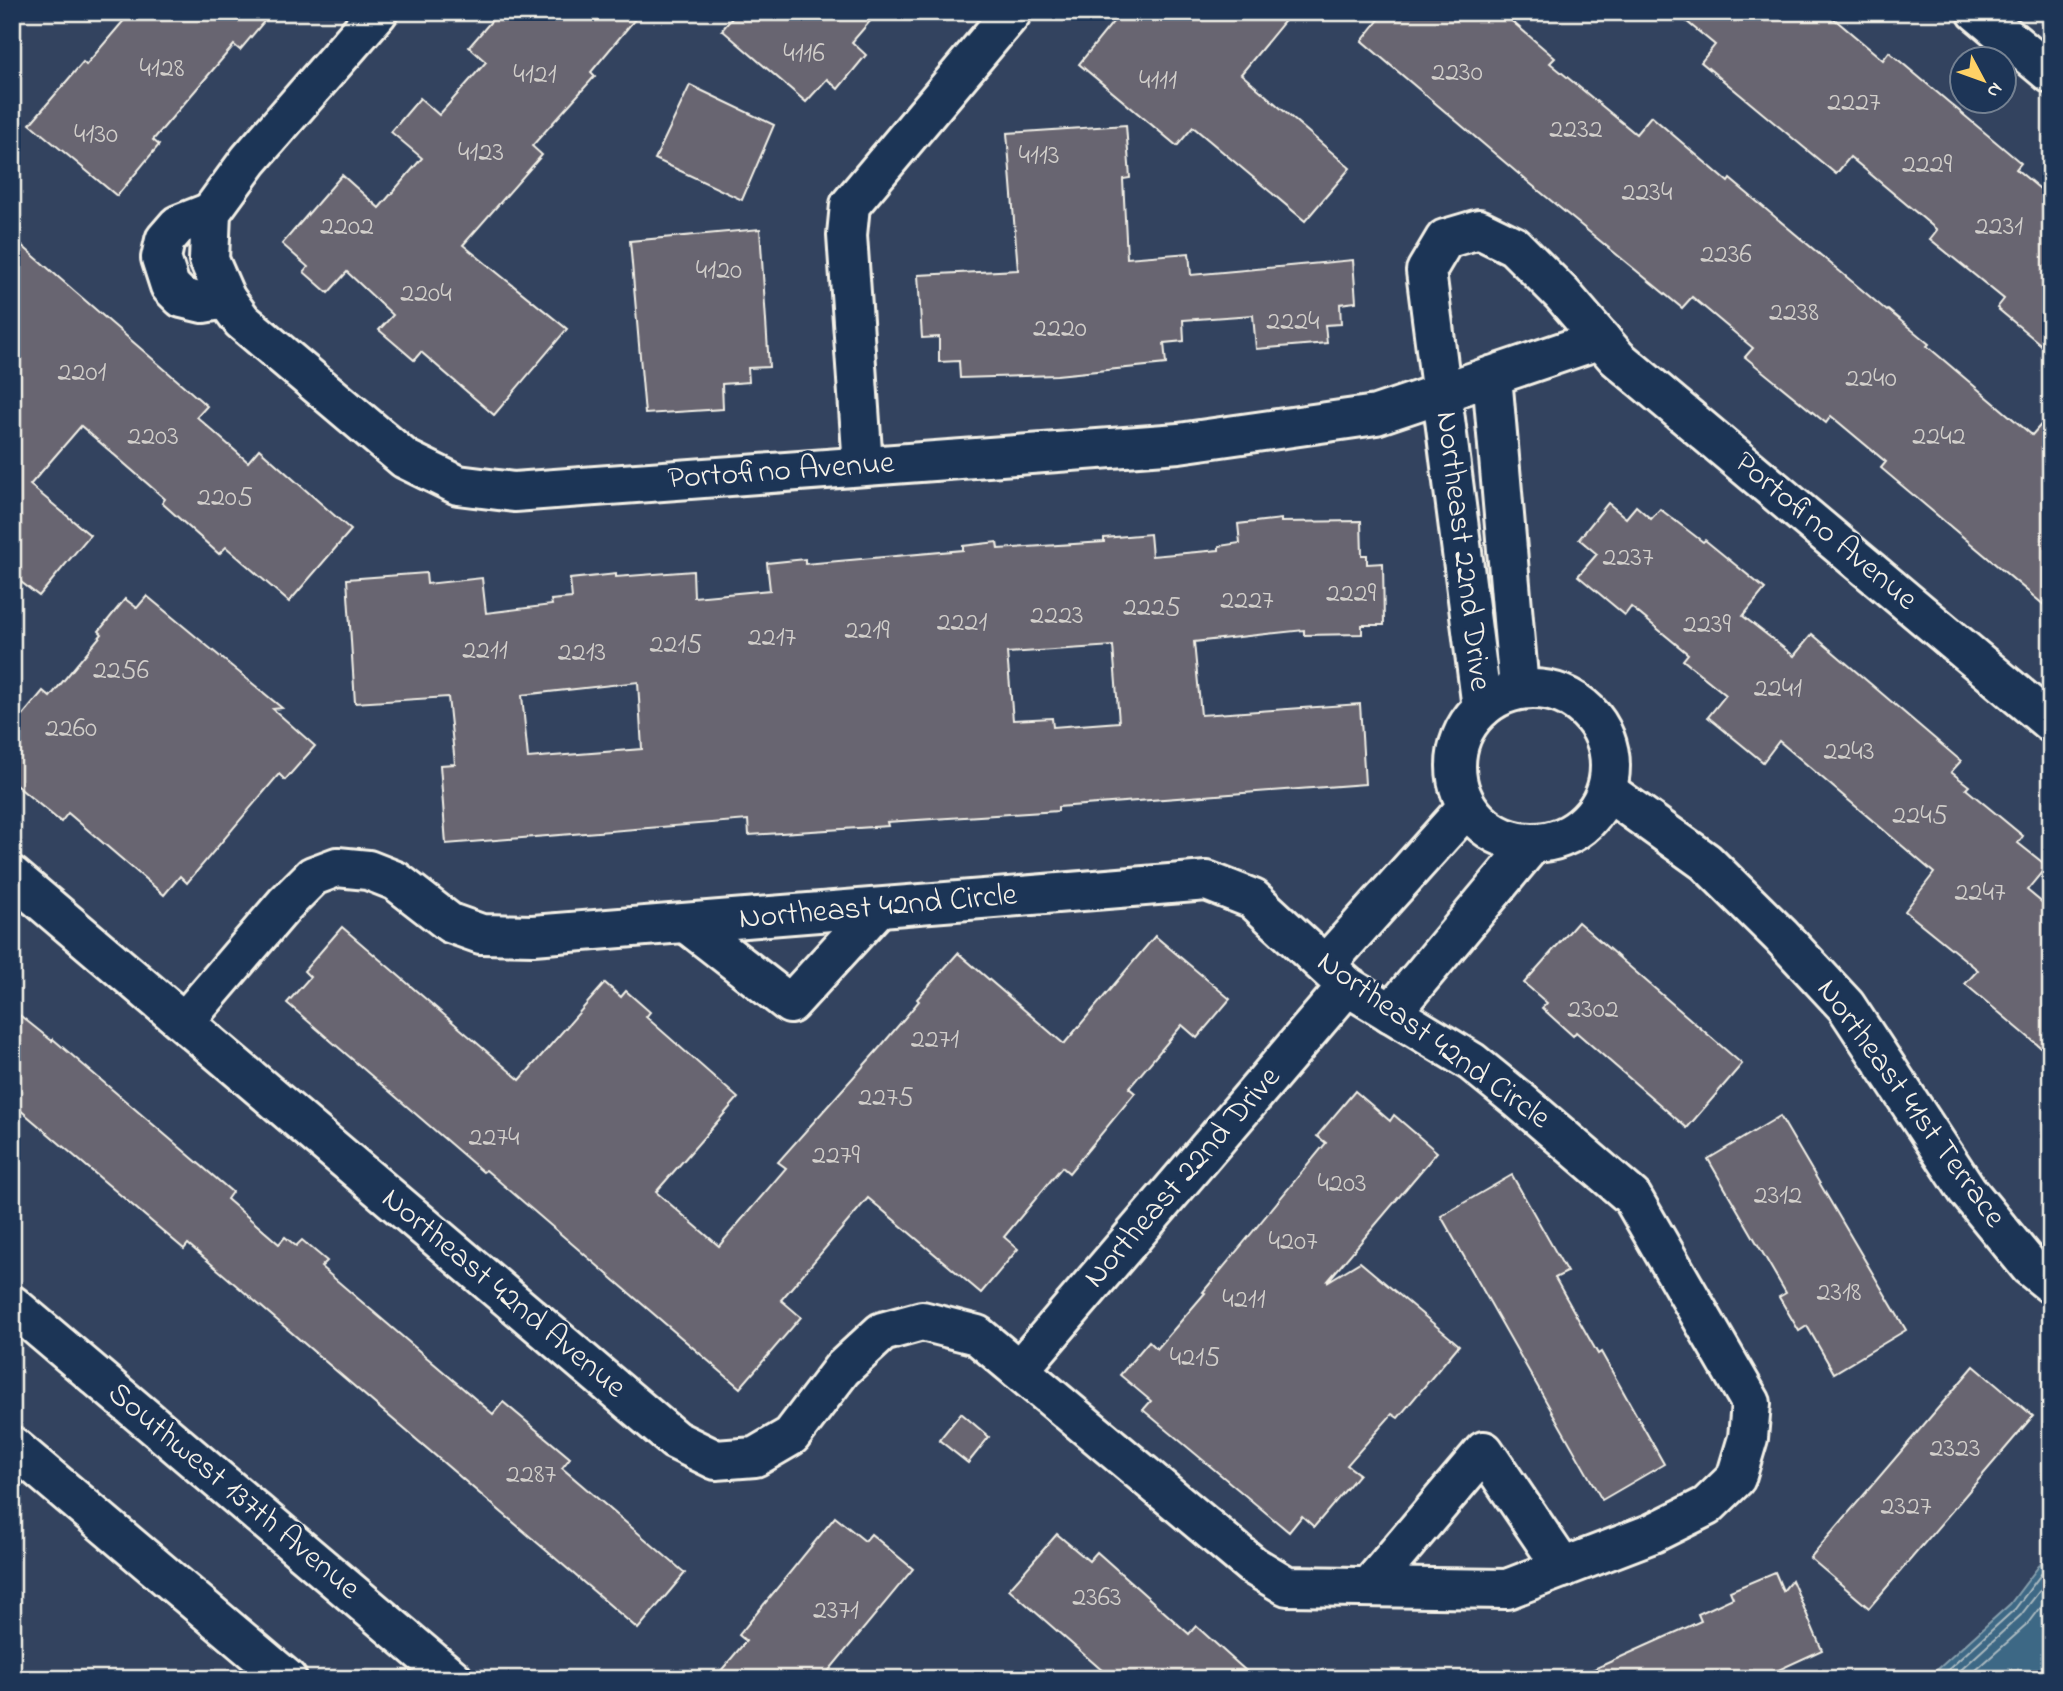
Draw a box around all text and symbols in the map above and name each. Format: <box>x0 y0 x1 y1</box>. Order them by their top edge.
house number: 4116 <box>783 34 825 75</box>
north arrow <box>1948 46 2018 116</box>
house number: 4128 <box>140 49 184 90</box>
house number: 2230 <box>1431 53 1483 94</box>
house number: 4121 <box>513 55 557 96</box>
house number: 4111 <box>1139 61 1177 102</box>
text: N <box>1979 76 2008 103</box>
house number: 2227 <box>1827 83 1881 124</box>
house number: 2232 <box>1549 110 1603 151</box>
house number: 4130 <box>74 115 118 156</box>
house number: 4123 <box>458 133 504 174</box>
house number: 4113 <box>1019 136 1059 177</box>
house number: 2229 <box>1902 145 1953 186</box>
house number: 2234 <box>1622 173 1673 214</box>
house number: 2202 <box>320 207 374 248</box>
house number: 2231 <box>1975 207 2023 248</box>
house number: 2236 <box>1700 235 1752 276</box>
house number: 4120 <box>696 251 742 292</box>
house number: 2204 <box>400 274 452 315</box>
house number: 2238 <box>1769 293 1819 334</box>
house number: 2224 <box>1266 302 1320 343</box>
house number: 2220 <box>1033 309 1087 350</box>
house number: 2201 <box>58 353 107 394</box>
house number: 2240 <box>1845 359 1897 400</box>
street label: Northeast 22nd Drive <box>1422 409 1503 694</box>
house number: 2203 <box>127 417 179 458</box>
house number: 2242 <box>1912 417 1966 458</box>
street label: Portofino Avenue <box>666 441 897 503</box>
street label: Portofino Avenue <box>1723 441 1928 623</box>
house number: 2205 <box>197 478 253 519</box>
house number: 2237 <box>1603 538 1654 579</box>
house number: 2229 <box>1326 574 1377 615</box>
house number: 2227 <box>1220 581 1274 622</box>
house number: 2225 <box>1123 588 1181 629</box>
house number: 2223 <box>1030 596 1084 637</box>
house number: 2221 <box>937 603 987 644</box>
house number: 2239 <box>1683 605 1731 646</box>
house number: 2219 <box>844 611 890 652</box>
house number: 2217 <box>748 618 797 659</box>
house number: 2215 <box>650 625 702 666</box>
house number: 2211 <box>462 631 508 672</box>
house number: 2213 <box>558 633 606 674</box>
house number: 2256 <box>93 651 149 692</box>
house number: 2241 <box>1754 669 1802 710</box>
house number: 2260 <box>45 709 97 750</box>
house number: 2243 <box>1824 732 1874 773</box>
house number: 2245 <box>1892 796 1948 837</box>
street label: Northeast 42nd Circle <box>737 872 1020 944</box>
house number: 2247 <box>1955 873 2006 914</box>
street label: Northeast 42nd Circle <box>1306 940 1560 1142</box>
street label: Northeast 41st Terrace <box>1804 970 2017 1239</box>
house number: 2302 <box>1567 990 1619 1031</box>
house number: 2271 <box>911 1020 959 1061</box>
street label: Northeast 22nd Drive <box>1073 1056 1293 1300</box>
house number: 2275 <box>858 1078 914 1119</box>
house number: 2274 <box>469 1118 520 1159</box>
house number: 2279 <box>812 1136 860 1177</box>
house number: 4203 <box>1317 1164 1367 1205</box>
house number: 2312 <box>1754 1176 1802 1217</box>
street label: Northeast 42nd Avenue <box>370 1177 636 1411</box>
house number: 4207 <box>1268 1222 1318 1263</box>
house number: 2318 <box>1817 1273 1861 1314</box>
house number: 4211 <box>1222 1280 1266 1321</box>
house number: 4215 <box>1170 1338 1220 1379</box>
street label: Southwest 137th Avenue <box>96 1372 370 1613</box>
house number: 2323 <box>1930 1429 1980 1470</box>
house number: 2287 <box>506 1455 556 1496</box>
house number: 2327 <box>1881 1487 1932 1528</box>
house number: 2363 <box>1072 1578 1122 1619</box>
house number: 2371 <box>813 1591 859 1632</box>

